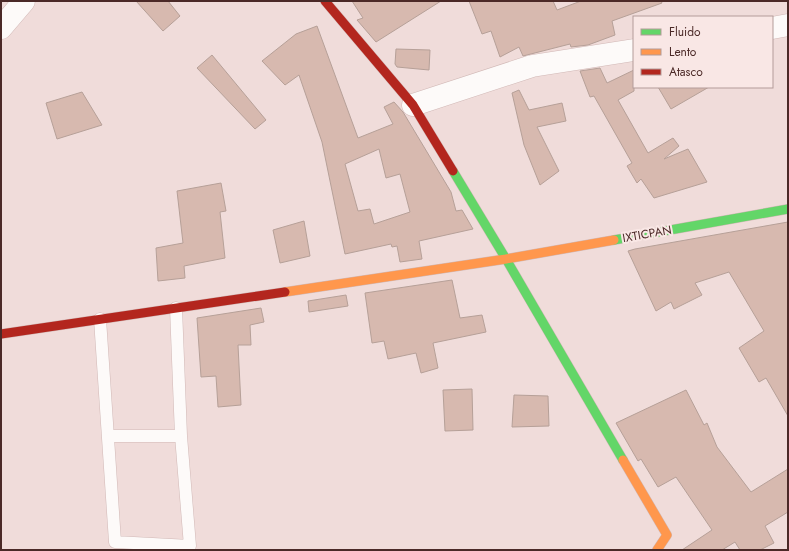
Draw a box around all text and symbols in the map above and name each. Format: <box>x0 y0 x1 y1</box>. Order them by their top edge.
legend <box>633 16 773 88</box>
text: Fluido <box>669 23 701 41</box>
text: Lento <box>669 43 697 61</box>
text: Atasco <box>669 63 703 81</box>
street label: IXTICPAN <box>621 221 673 247</box>

